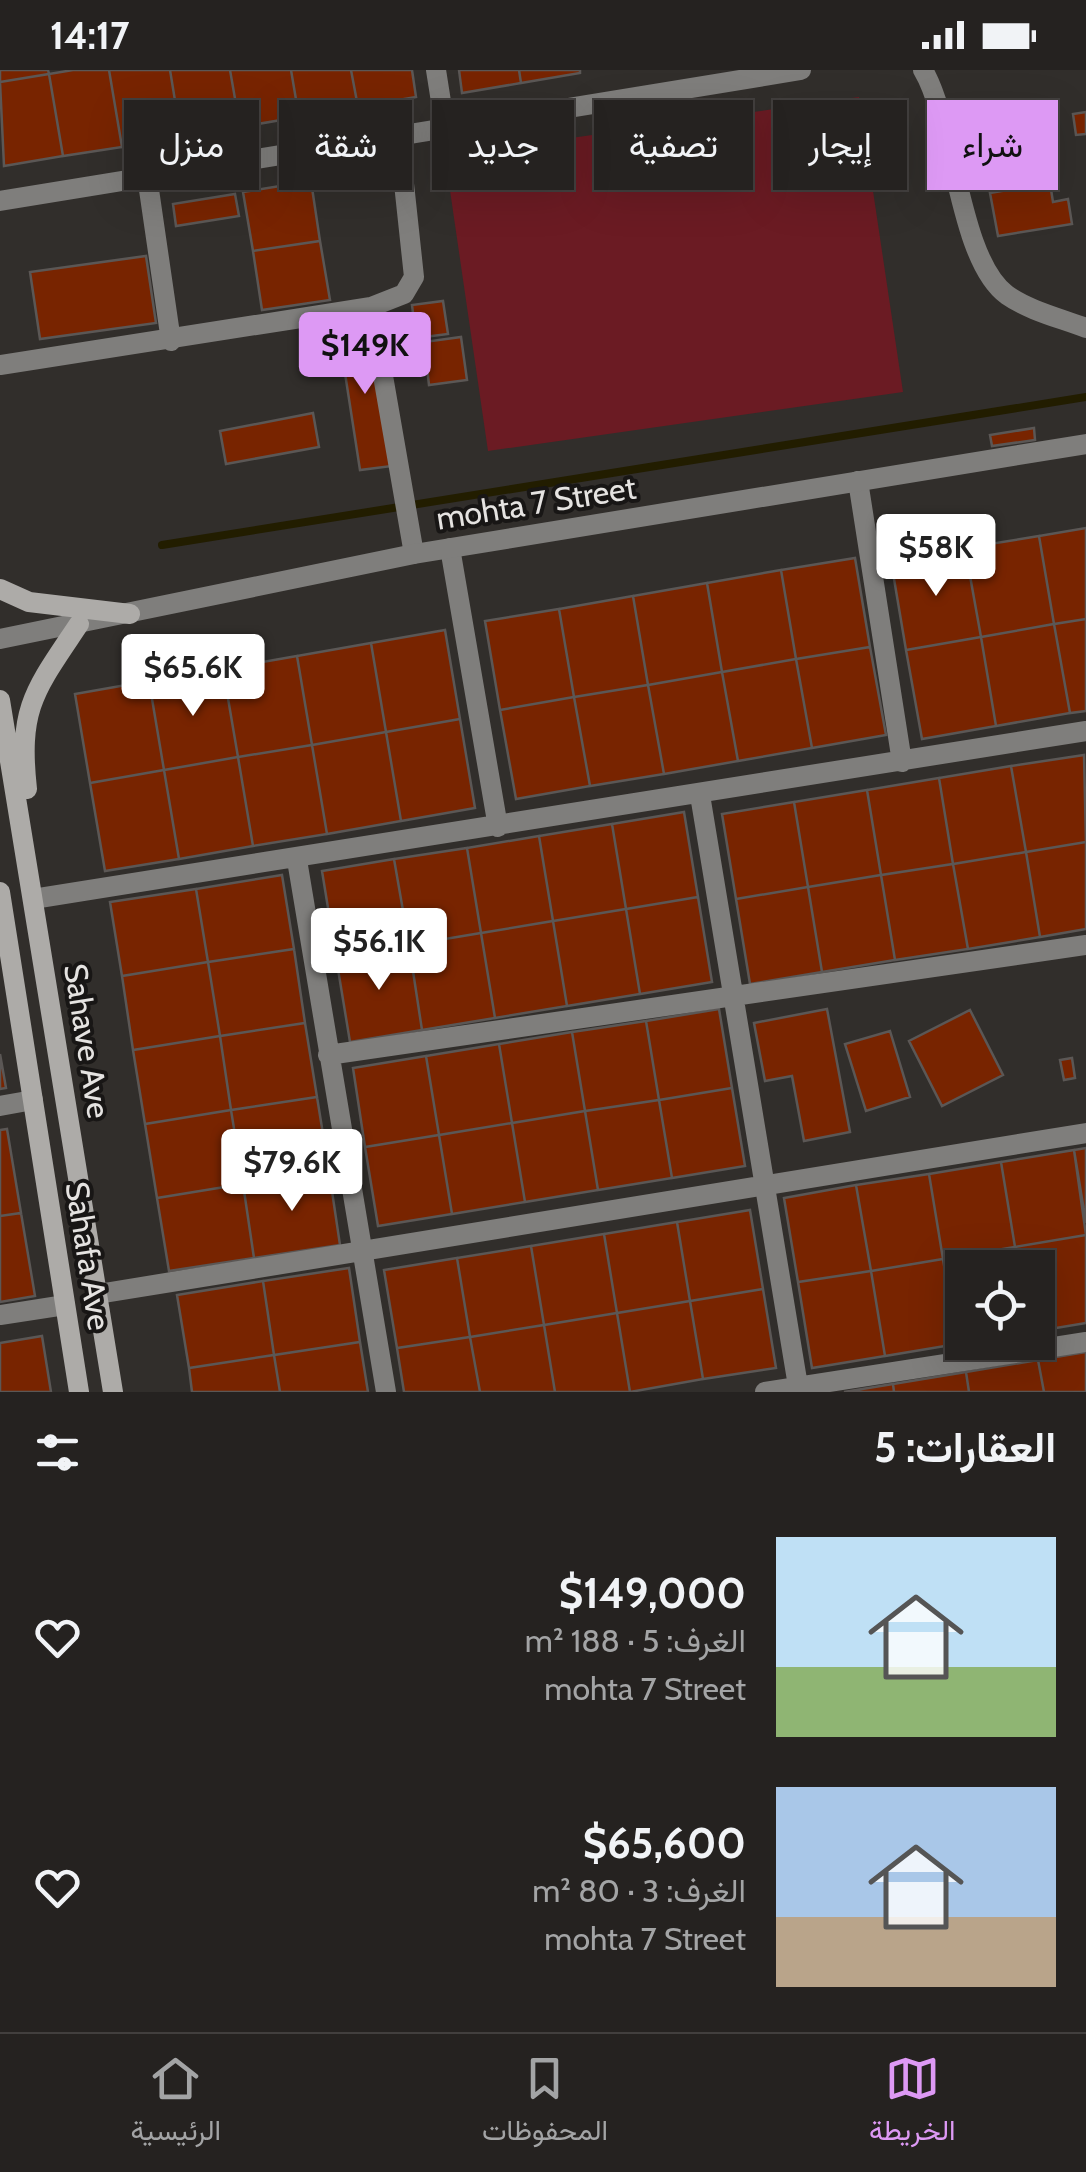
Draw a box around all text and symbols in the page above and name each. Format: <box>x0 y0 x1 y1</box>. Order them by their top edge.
text: 14:17 <box>50 12 129 59</box>
chip: منزل <box>124 100 259 190</box>
chip: شقة <box>279 100 412 190</box>
chip: جديد <box>432 100 574 190</box>
chip: تصفية <box>594 100 753 190</box>
chip: إيجار <box>773 100 907 190</box>
chip: شراء <box>927 100 1058 190</box>
pin: $149K <box>295 312 435 397</box>
text: $149K <box>321 325 409 364</box>
street label: mohta 7 Street <box>433 467 639 538</box>
pin: $58K <box>877 514 995 599</box>
text: $58K <box>898 527 974 566</box>
pin: $65.6K <box>112 634 274 719</box>
text: $65.6K <box>144 647 242 686</box>
pin: $56.1K <box>298 908 460 993</box>
text: $56.1K <box>333 921 425 960</box>
street label: Sahave Ave <box>56 961 119 1121</box>
pin: $79.6K <box>211 1129 373 1214</box>
text: $79.6K <box>243 1142 341 1181</box>
street label: Sahafa Ave <box>57 1179 119 1333</box>
map controls <box>945 1250 1055 1360</box>
button: locate <box>945 1250 1055 1360</box>
text: العقارات: 5 <box>874 1421 1056 1473</box>
icon: filters <box>30 1425 85 1480</box>
text: $149,000 <box>559 1567 746 1619</box>
icon: home <box>856 1577 976 1697</box>
icon: heart <box>30 1610 85 1665</box>
text: الغرف: 5 · 188 m² <box>525 1621 746 1660</box>
text: mohta 7 Street <box>544 1669 746 1708</box>
text: $65,600 <box>583 1817 746 1869</box>
icon: home <box>856 1827 976 1947</box>
icon: heart <box>30 1860 85 1915</box>
text: الغرف: 3 · 80 m² <box>532 1871 746 1910</box>
text: mohta 7 Street <box>544 1919 746 1958</box>
tab: الرئيسية <box>130 2051 221 2155</box>
tab: المحفوظات <box>482 2051 608 2155</box>
tab: الخريطة <box>869 2051 956 2155</box>

